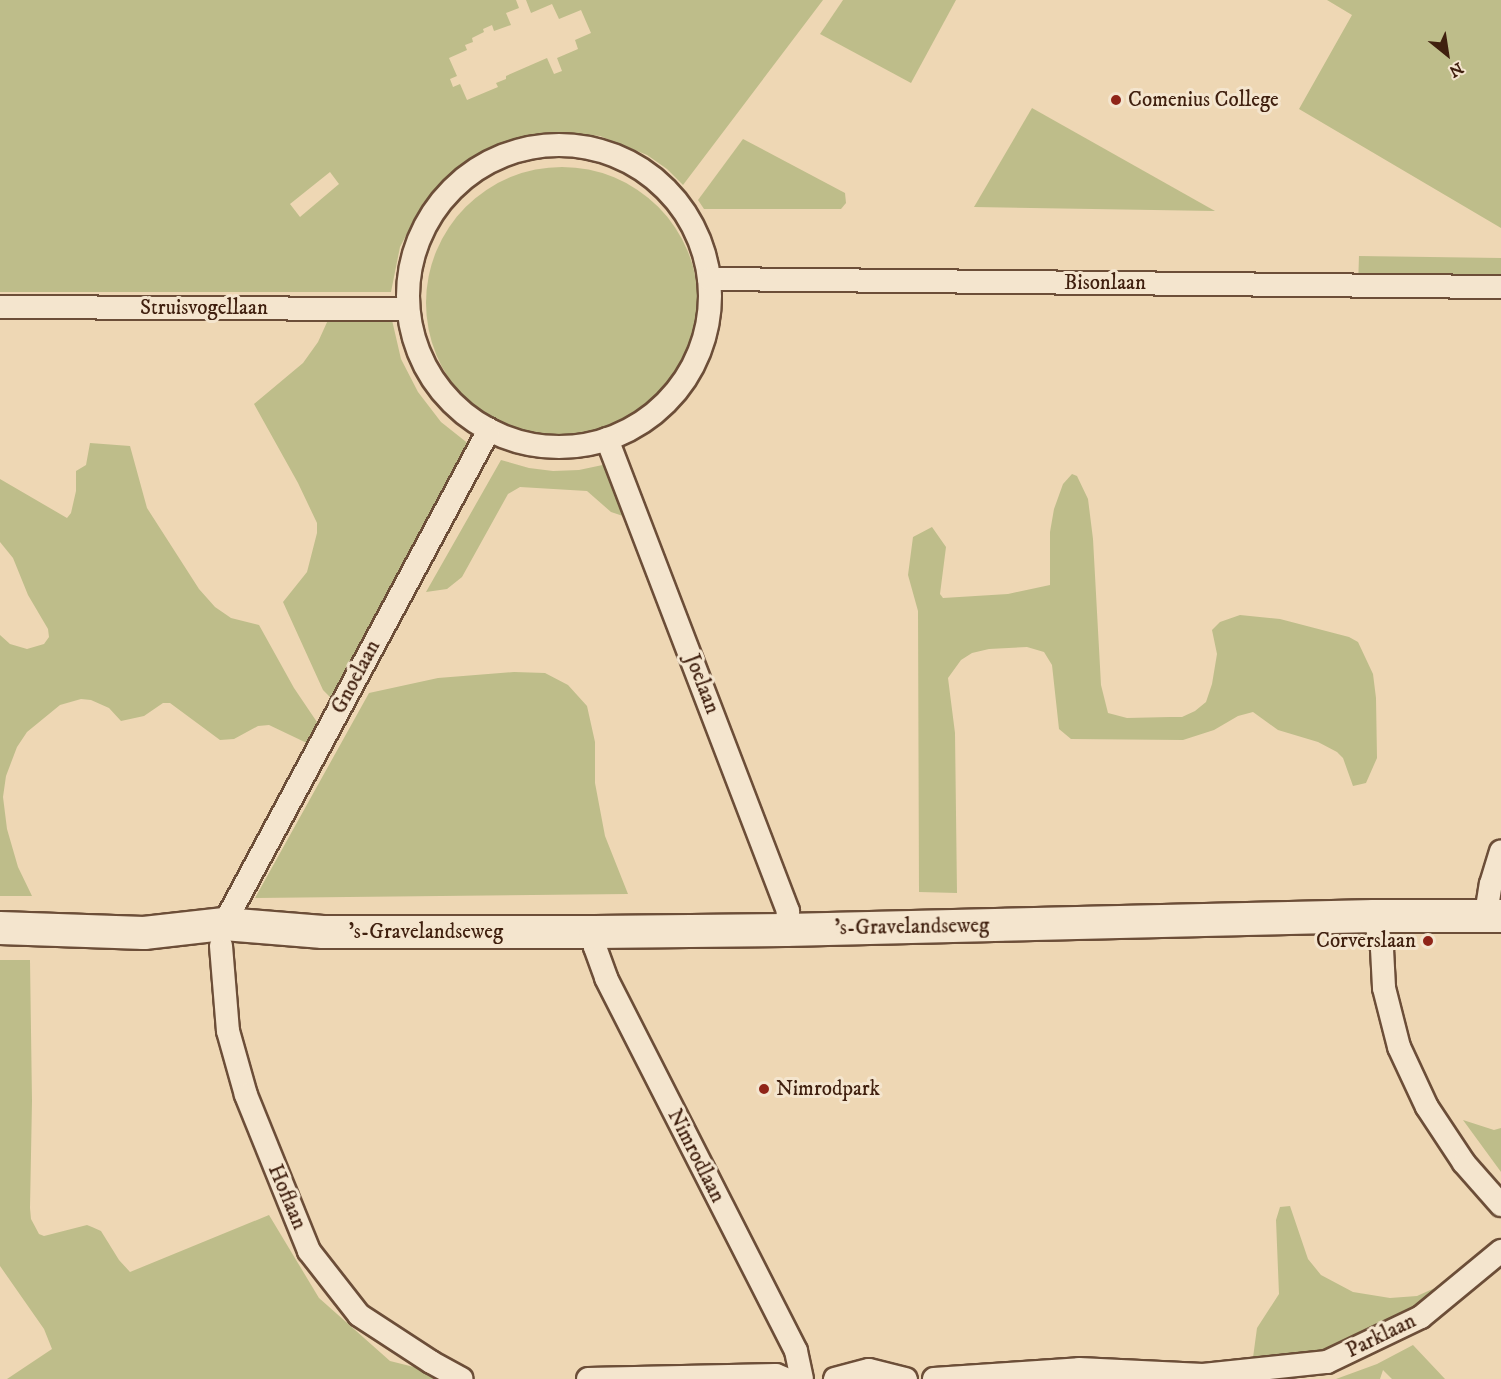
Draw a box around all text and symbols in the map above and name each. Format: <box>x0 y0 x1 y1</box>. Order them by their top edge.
north arrow <box>1417 24 1477 84</box>
text: N <box>1445 58 1467 82</box>
place label: Comenius College <box>1128 87 1279 113</box>
marker: Comenius College <box>1109 93 1123 107</box>
street label: Bisonlaan <box>1064 270 1146 296</box>
street label: Struisvogellaan <box>140 295 268 321</box>
street label: Gnoelaan <box>326 636 386 718</box>
street label: Joelaan <box>679 651 725 717</box>
street label: 's-Gravelandseweg <box>835 913 989 941</box>
street label: 's-Gravelandseweg <box>349 919 503 945</box>
place label: Corverslaan <box>1316 928 1416 954</box>
marker: Corverslaan <box>1421 934 1435 948</box>
place label: Nimrodpark <box>776 1076 880 1102</box>
marker: Nimrodpark <box>757 1082 771 1096</box>
street label: Nimrodlaan <box>662 1105 730 1207</box>
street label: Hoflaan <box>262 1161 312 1233</box>
street label: Parklaan <box>1342 1308 1420 1364</box>

